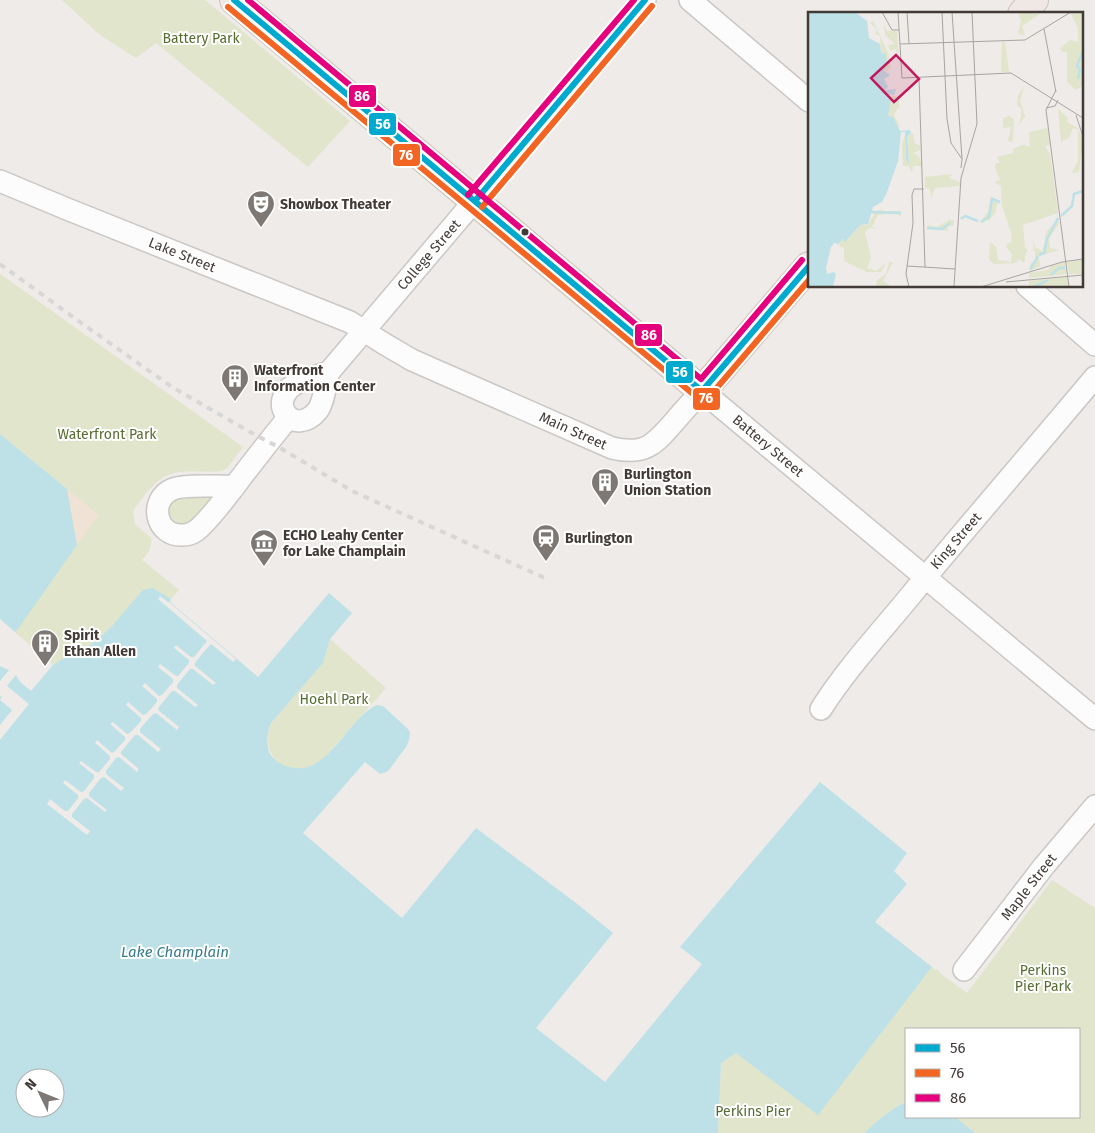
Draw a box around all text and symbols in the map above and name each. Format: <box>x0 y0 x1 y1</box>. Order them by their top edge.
inset map <box>808 12 1082 288</box>
park label: Battery Park <box>162 30 240 47</box>
line badge: 86 <box>348 84 377 108</box>
text: 86 <box>354 88 370 105</box>
line badge: 56 <box>368 112 397 136</box>
text: 56 <box>375 116 391 133</box>
line badge: 76 <box>392 143 421 167</box>
text: 76 <box>399 147 413 164</box>
theatre icon: Showbox Theater <box>246 189 276 228</box>
place label: Showbox Theater <box>280 196 391 213</box>
street label: College Street <box>394 216 465 294</box>
unlabelled marker <box>520 227 530 237</box>
street label: Lake Street <box>146 234 219 276</box>
line badge: 86 <box>634 323 663 347</box>
text: 86 <box>641 327 657 344</box>
line badge: 56 <box>665 360 694 384</box>
place label: Waterfront Information Center <box>254 362 376 395</box>
building icon: Waterfront Information Center <box>220 363 250 402</box>
text: 56 <box>672 364 688 381</box>
line badge: 76 <box>692 387 721 411</box>
text: 76 <box>699 390 713 407</box>
street label: Main Street <box>536 409 610 454</box>
street label: Battery Street <box>729 411 808 481</box>
park label: Waterfront Park <box>57 426 157 443</box>
place label: Burlington Union Station <box>624 466 711 499</box>
building icon: Burlington Union Station <box>590 467 620 506</box>
street label: King Street <box>927 509 986 573</box>
station icon: Burlington <box>531 523 561 562</box>
place label: ECHO Leahy Center for Lake Champlain <box>283 527 406 560</box>
museum icon: ECHO Leahy Center for Lake Champlain <box>249 528 279 567</box>
place label: Burlington <box>565 530 633 547</box>
place label: Spirit Ethan Allen <box>64 627 136 660</box>
building icon: Spirit Ethan Allen <box>30 628 60 667</box>
park label: Hoehl Park <box>300 691 369 708</box>
street label: Maple Street <box>998 849 1061 924</box>
water label: Lake Champlain <box>121 943 229 961</box>
park label: Perkins Pier Park <box>1015 962 1072 995</box>
legend <box>905 1028 1080 1118</box>
text: 56 <box>950 1039 966 1057</box>
text: 76 <box>950 1064 964 1082</box>
north arrow <box>15 1068 65 1118</box>
text: N <box>21 1075 40 1094</box>
text: 86 <box>950 1089 966 1107</box>
park label: Perkins Pier <box>715 1103 791 1120</box>

